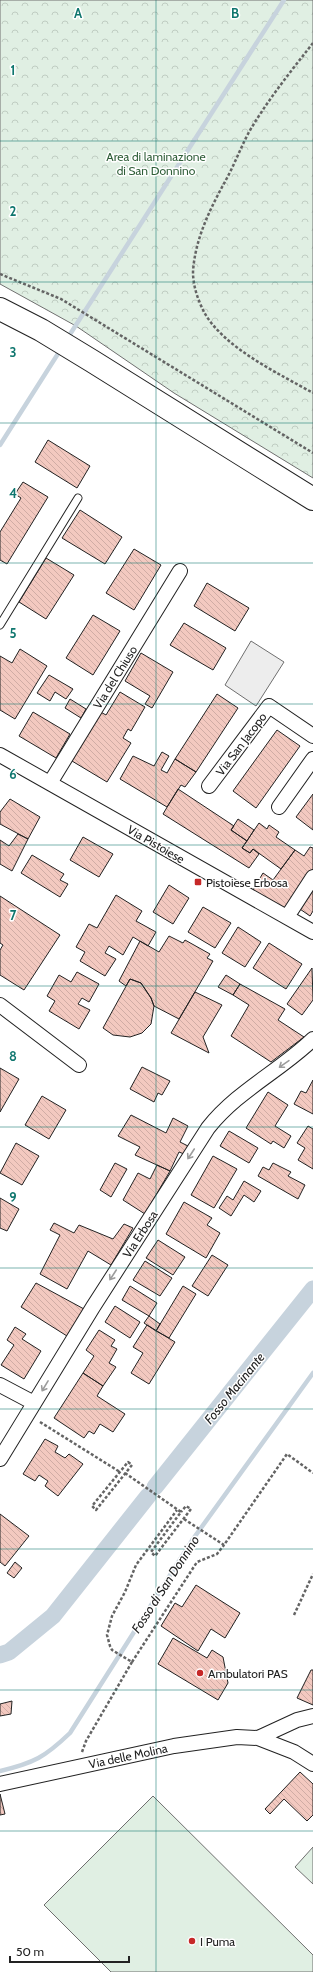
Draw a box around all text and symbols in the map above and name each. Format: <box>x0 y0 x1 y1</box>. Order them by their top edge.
text: A <box>74 5 83 21</box>
text: B <box>231 5 239 21</box>
text: 1 <box>11 62 15 78</box>
park label: Area di laminazione di San Donnino <box>106 149 206 178</box>
text: 2 <box>10 203 17 219</box>
text: 3 <box>9 344 17 360</box>
text: 4 <box>9 485 17 501</box>
text: 5 <box>10 625 17 641</box>
street label: Via del Chiuso <box>90 642 141 711</box>
street label: Via San Jacopo <box>212 709 270 778</box>
text: 6 <box>9 766 17 782</box>
street label: Via Pistoiese <box>125 822 187 866</box>
place label: Pistoiese Erbosa <box>206 875 288 890</box>
marker: Pistoiese Erbosa <box>193 877 203 887</box>
text: 7 <box>10 907 17 923</box>
text: 8 <box>9 1048 17 1064</box>
one-way arrow <box>278 1060 289 1068</box>
one-way arrow <box>187 1148 195 1159</box>
text: 9 <box>9 1189 17 1205</box>
street label: Via Erbosa <box>119 1207 161 1260</box>
one-way arrow <box>109 1269 117 1281</box>
water label: Fosso Macinante <box>200 1349 268 1427</box>
one-way arrow <box>41 1380 50 1391</box>
water label: Fosso di San Donnino <box>128 1532 203 1636</box>
place label: Ambulatori PAS <box>208 1666 288 1681</box>
marker: Ambulatori PAS <box>195 1668 205 1678</box>
street label: Via delle Molina <box>87 1740 169 1772</box>
place label: I Puma <box>200 1934 235 1949</box>
marker: I Puma <box>187 1936 197 1946</box>
scale bar <box>10 1938 129 1964</box>
text: 50 m <box>16 1944 44 1959</box>

